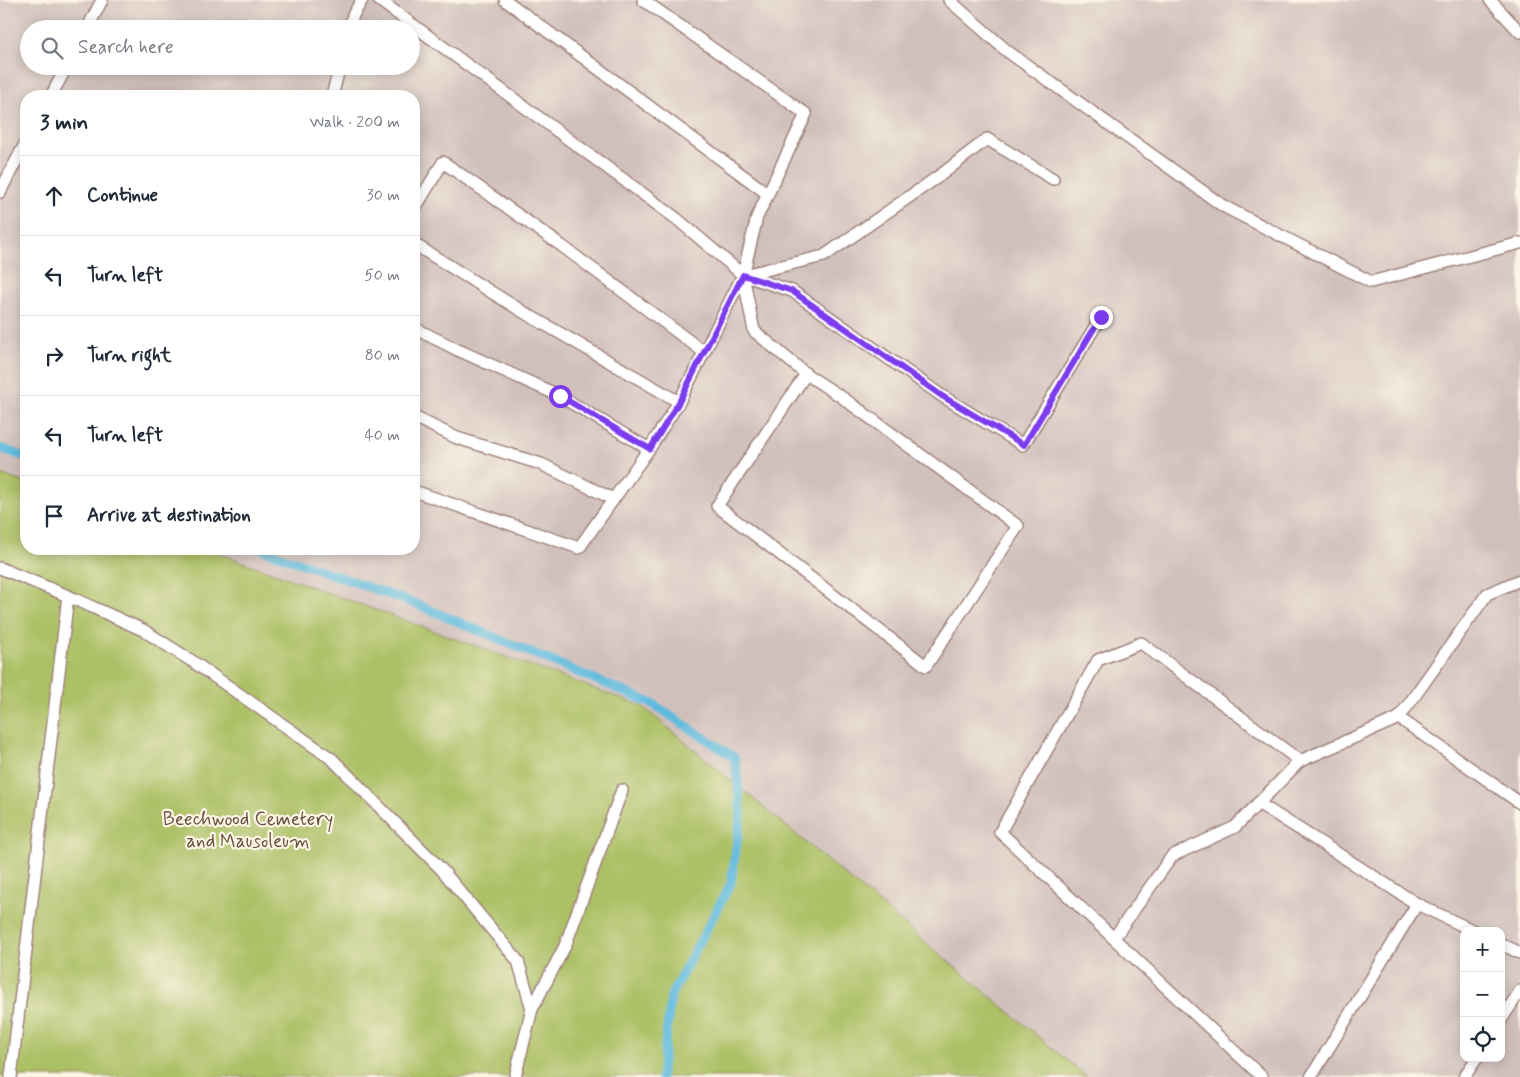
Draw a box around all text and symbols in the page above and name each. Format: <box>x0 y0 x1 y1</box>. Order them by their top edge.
search box <box>20 20 420 75</box>
icon: search <box>38 34 66 62</box>
text: Search here <box>78 35 174 60</box>
text: 3 min <box>40 109 88 137</box>
text: Walk · 200 m <box>309 112 400 133</box>
icon: ahead <box>40 182 68 210</box>
text: Continue <box>87 183 158 208</box>
text: 30 m <box>367 185 400 206</box>
icon: left <box>40 262 68 290</box>
text: Turn left <box>87 263 163 288</box>
text: 50 m <box>364 265 400 286</box>
route end <box>1090 306 1113 329</box>
icon: right <box>40 342 68 370</box>
text: Turn right <box>87 343 171 368</box>
text: 80 m <box>365 345 400 366</box>
route start <box>549 385 572 408</box>
icon: left <box>40 422 68 450</box>
text: Turn left <box>87 423 163 448</box>
text: 40 m <box>364 425 400 446</box>
icon: arrive <box>40 502 68 530</box>
text: Arrive at destination <box>87 503 251 528</box>
park label: Beechwood Cemetery and Mausoleum <box>163 807 333 854</box>
map controls <box>1460 927 1505 1062</box>
button: + <box>1460 927 1505 972</box>
button: − <box>1460 972 1505 1017</box>
button: locate <box>1460 1017 1505 1062</box>

